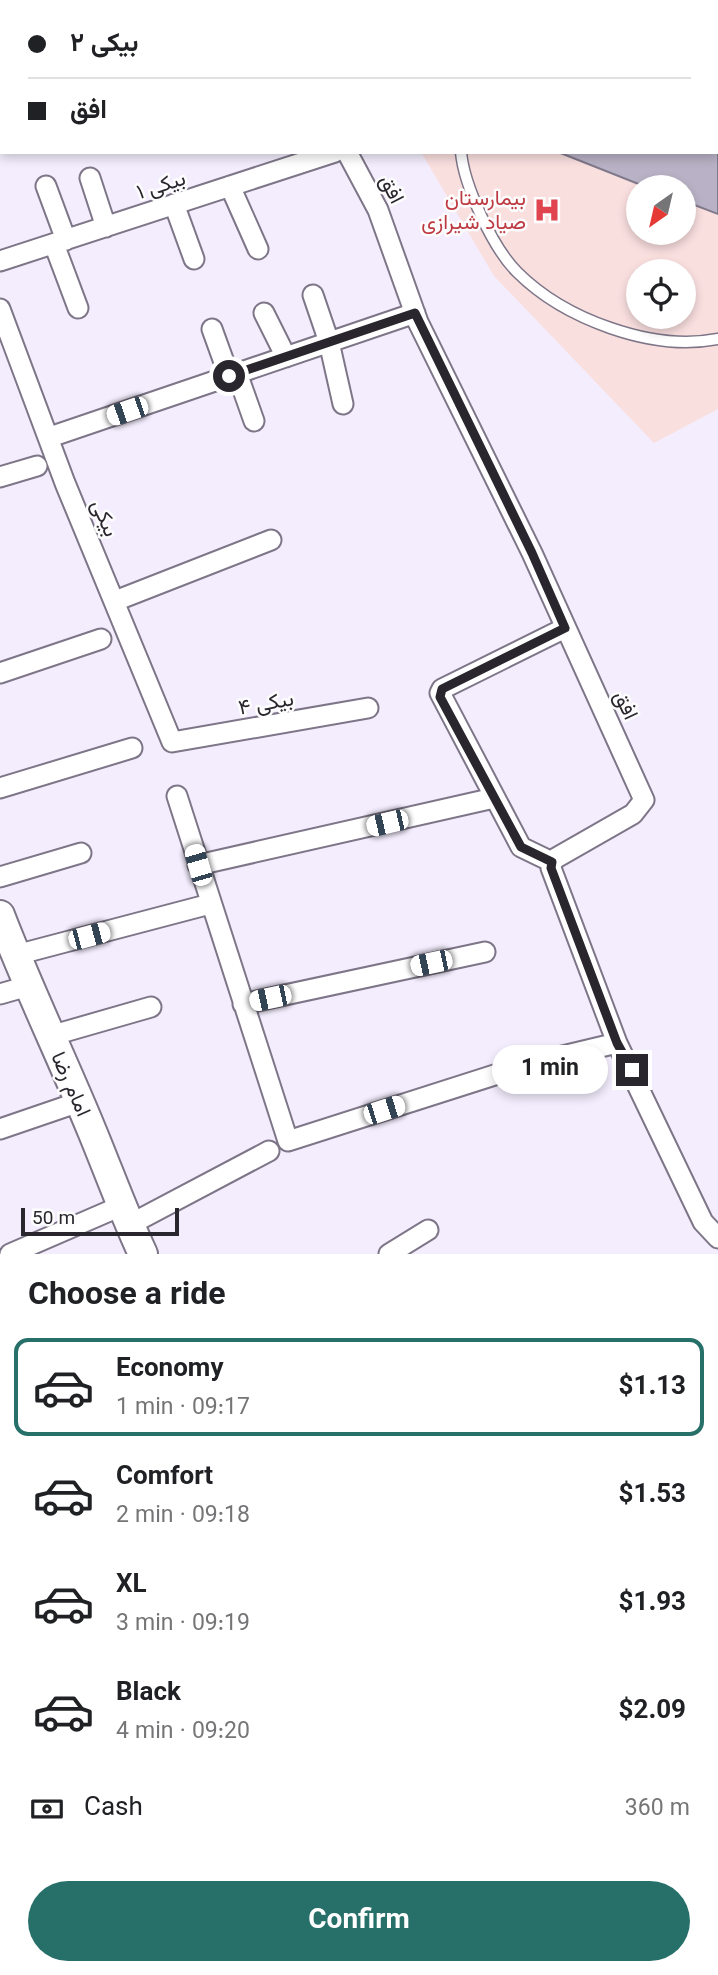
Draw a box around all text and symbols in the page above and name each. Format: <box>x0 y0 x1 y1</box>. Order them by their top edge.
text: ۲ بیکی <box>70 24 138 65</box>
text: افق <box>70 91 107 132</box>
street label: ۱ بیکی <box>133 163 190 210</box>
street label: افق <box>369 169 412 210</box>
north arrow <box>626 175 696 245</box>
map controls <box>626 175 696 329</box>
place label: بیمارستان صیاد شیرازی <box>421 183 526 240</box>
hospital icon: بیمارستان صیاد شیرازی <box>532 195 562 225</box>
button: locate <box>626 259 696 329</box>
route start <box>213 360 245 392</box>
car <box>104 394 151 428</box>
street label: بیکی <box>81 495 126 543</box>
street label: ۴ بیکی <box>236 683 297 726</box>
street label: افق <box>604 686 646 726</box>
car <box>365 808 410 838</box>
car <box>183 842 214 888</box>
car <box>66 920 113 952</box>
car <box>409 948 454 978</box>
car <box>248 983 293 1013</box>
callout: 1 min <box>492 1046 608 1094</box>
street label: امام رضا <box>41 1047 99 1123</box>
text: 1 min <box>521 1051 579 1087</box>
route end <box>616 1054 648 1086</box>
car <box>361 1094 408 1126</box>
scale bar <box>21 1205 178 1237</box>
text: 50 m <box>32 1205 75 1234</box>
text: Choose a ride <box>28 1271 225 1321</box>
text: Economy <box>116 1349 223 1390</box>
icon: car <box>32 1356 95 1419</box>
text: $1.13 <box>619 1367 686 1408</box>
text: 1 min · 09:17 <box>116 1390 250 1426</box>
text: Comfort <box>116 1457 213 1498</box>
icon: car <box>32 1464 95 1527</box>
text: $1.53 <box>619 1475 686 1516</box>
text: 2 min · 09:18 <box>116 1498 250 1534</box>
text: XL <box>116 1565 147 1606</box>
icon: car <box>32 1572 95 1635</box>
text: $1.93 <box>619 1583 686 1624</box>
text: 3 min · 09:19 <box>116 1606 250 1642</box>
text: Black <box>116 1673 181 1714</box>
icon: car <box>32 1680 95 1743</box>
text: $2.09 <box>619 1691 686 1732</box>
text: 4 min · 09:20 <box>116 1714 250 1750</box>
text: Cash <box>84 1788 143 1829</box>
icon: cash <box>28 1790 66 1828</box>
text: 360 m <box>625 1791 690 1827</box>
button: Confirm <box>28 1881 690 1961</box>

